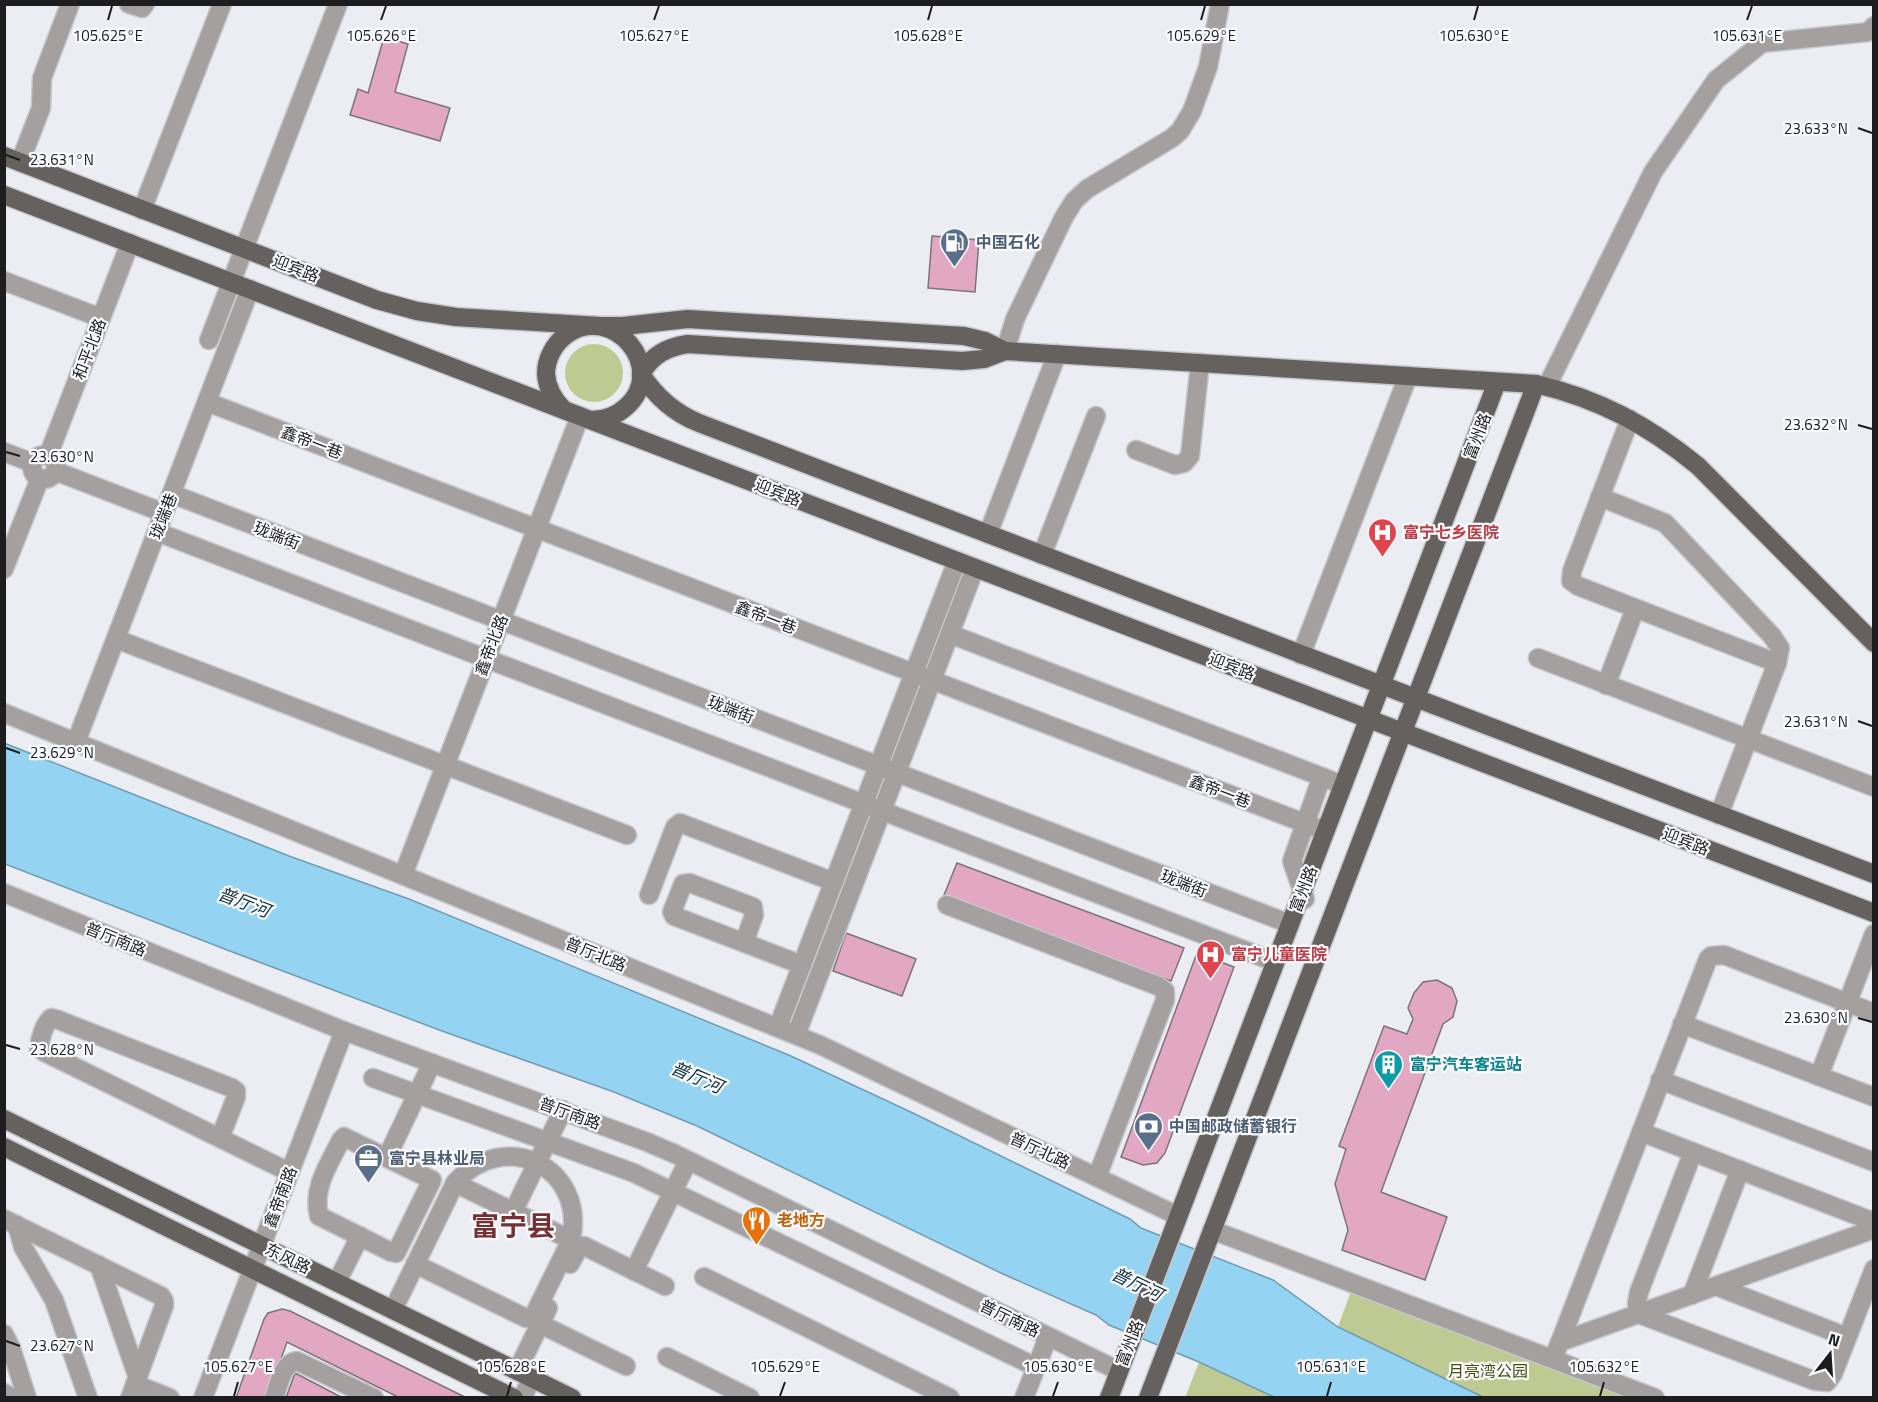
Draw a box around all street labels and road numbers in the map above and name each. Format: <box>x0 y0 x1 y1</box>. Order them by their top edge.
street label: 迎宾路 <box>269 248 323 288</box>
street label: 和平北路 <box>66 315 112 383</box>
street label: 富州路 <box>1457 409 1497 463</box>
street label: 鑫帝一巷 <box>278 419 346 465</box>
street label: 迎宾路 <box>751 472 805 512</box>
street label: 珑端巷 <box>143 489 183 543</box>
street label: 珑端街 <box>250 515 304 555</box>
street label: 鑫帝一巷 <box>732 594 800 640</box>
street label: 鑫帝北路 <box>468 611 514 679</box>
street label: 迎宾路 <box>1205 646 1259 686</box>
street label: 珑端街 <box>704 689 758 729</box>
street label: 鑫帝一巷 <box>1186 768 1254 814</box>
street label: 迎宾路 <box>1659 821 1713 861</box>
street label: 富州路 <box>1283 862 1323 916</box>
street label: 珑端街 <box>1157 863 1211 903</box>
street label: 普厅南路 <box>82 916 150 962</box>
street label: 普厅北路 <box>562 931 630 977</box>
street label: 普厅南路 <box>536 1091 604 1135</box>
street label: 普厅北路 <box>1006 1126 1074 1174</box>
street label: 鑫帝南路 <box>257 1163 303 1231</box>
street label: 东风路 <box>261 1237 315 1279</box>
street label: 普厅南路 <box>976 1293 1044 1343</box>
street label: 富州路 <box>1109 1316 1149 1370</box>

